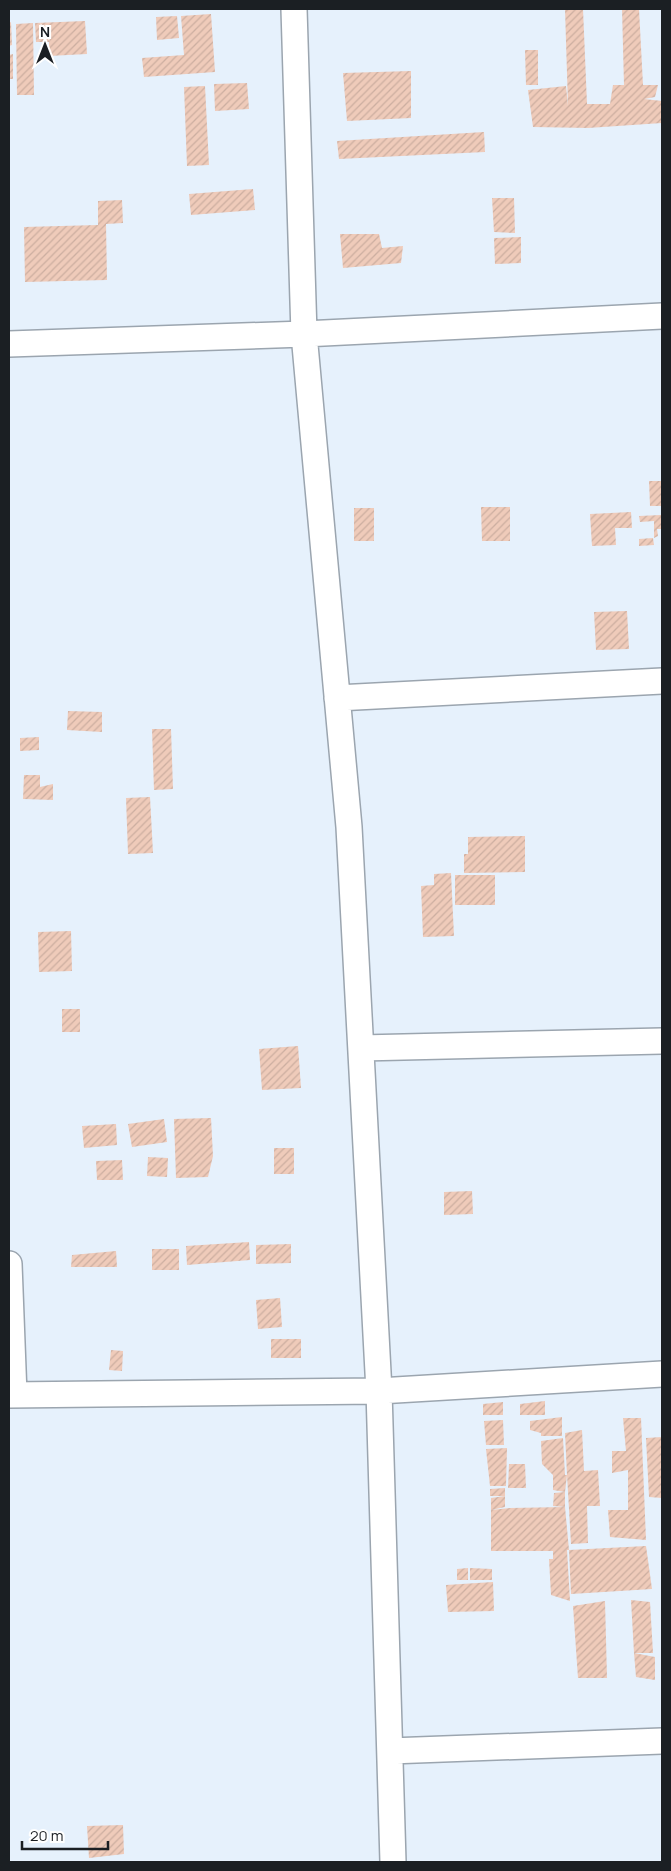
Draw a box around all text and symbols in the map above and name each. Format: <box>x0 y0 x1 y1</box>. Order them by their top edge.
north arrow <box>20 20 70 70</box>
text: N <box>40 22 50 41</box>
scale bar <box>22 1818 109 1850</box>
text: 20 m <box>30 1825 63 1846</box>

